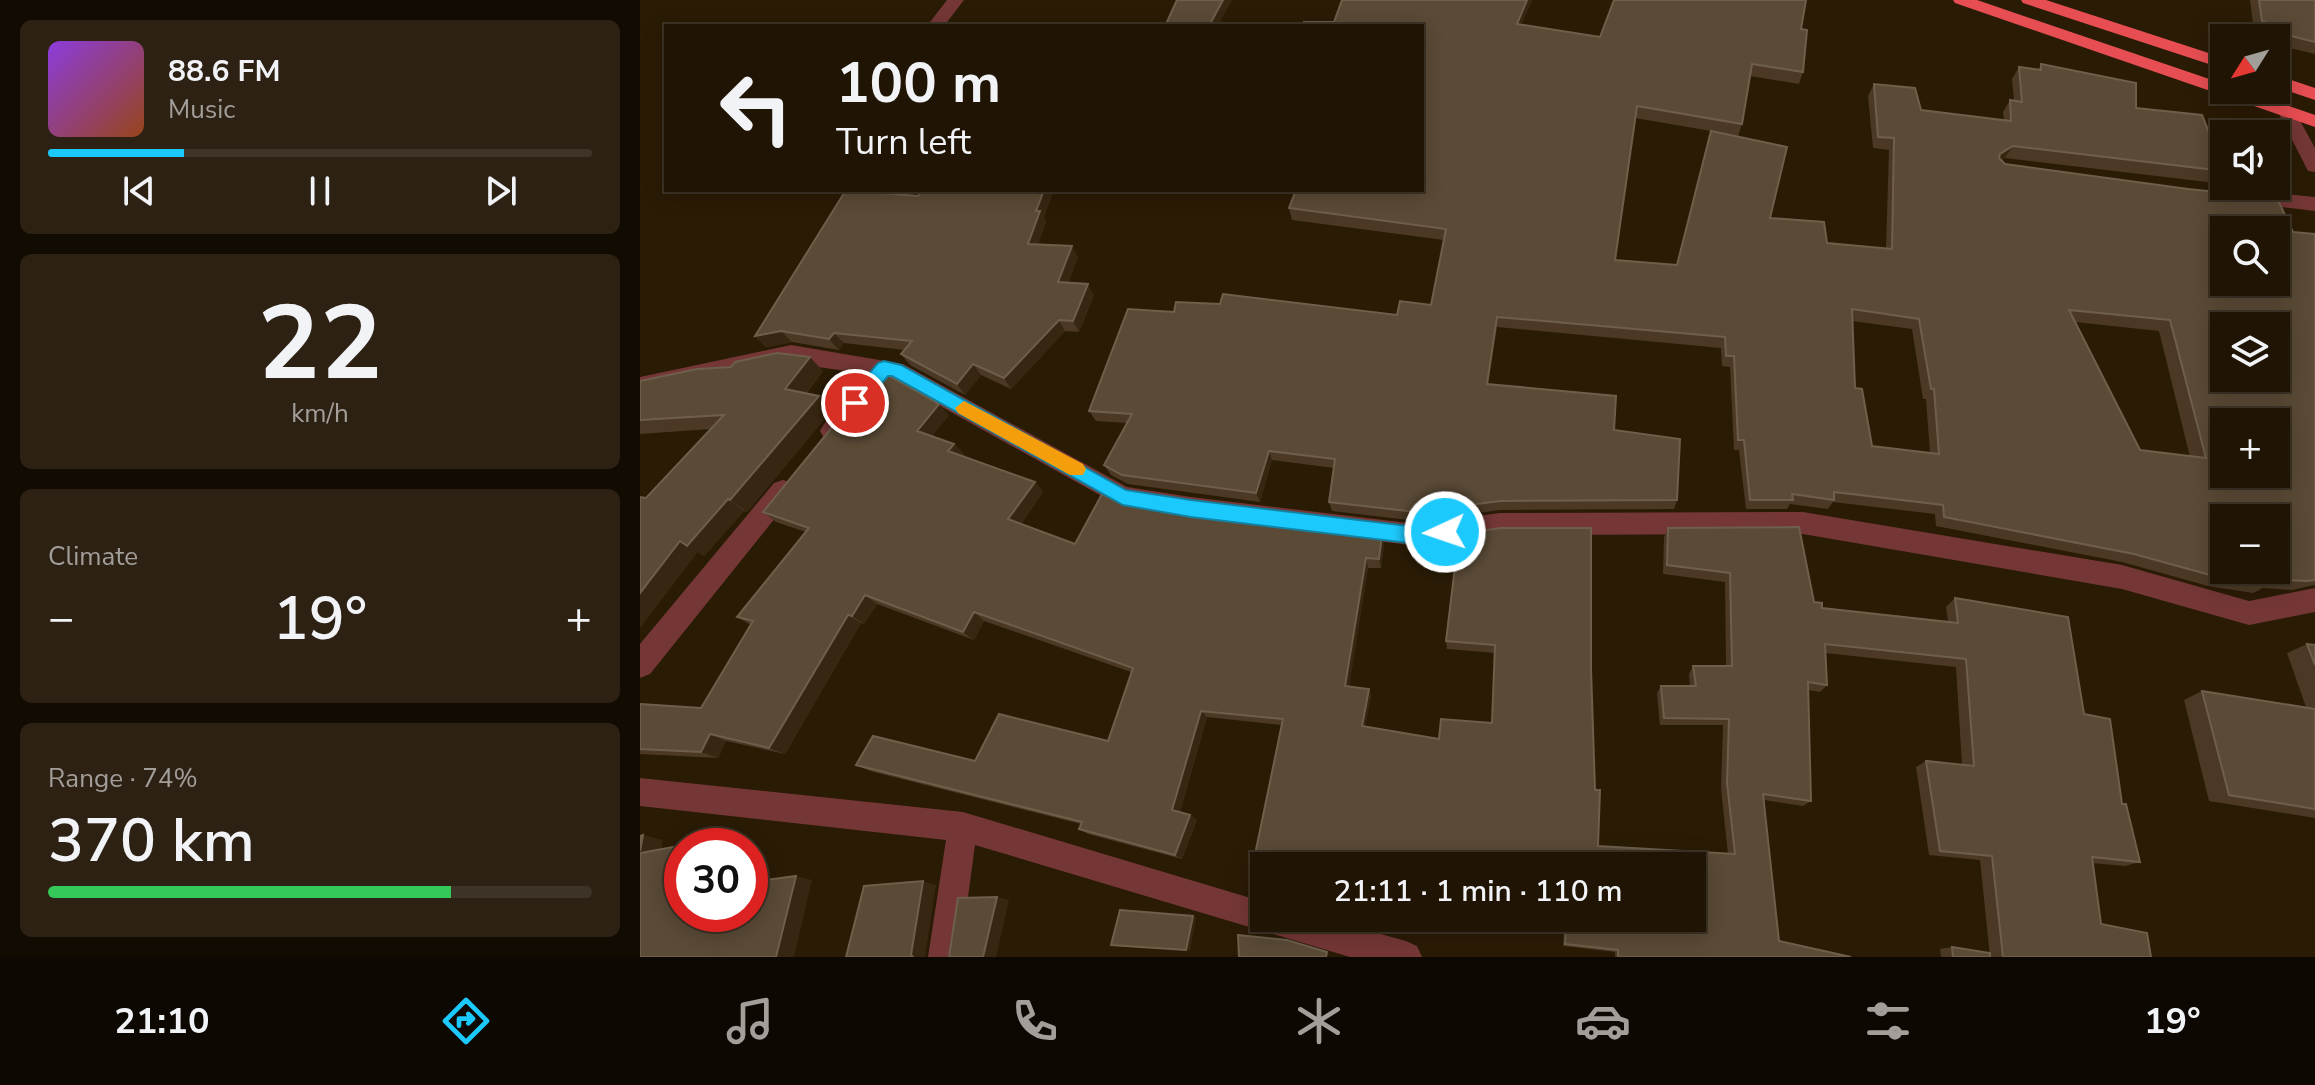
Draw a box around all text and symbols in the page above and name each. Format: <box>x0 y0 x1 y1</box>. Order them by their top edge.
north arrow <box>2210 24 2290 104</box>
map controls <box>2210 24 2290 584</box>
text: 100 m <box>836 45 1001 122</box>
text: 88.6 FM <box>168 51 280 92</box>
icon: left <box>704 56 808 160</box>
text: Music <box>168 92 235 127</box>
text: Turn left <box>836 118 971 167</box>
button: sound <box>2210 120 2290 200</box>
icon: previous <box>117 169 161 213</box>
icon: pause <box>298 169 342 213</box>
icon: next <box>479 169 523 213</box>
button: search <box>2210 216 2290 296</box>
text: 22 <box>258 273 382 415</box>
button: layers <box>2210 312 2290 392</box>
pin <box>821 369 889 437</box>
icon: arrive <box>833 381 877 425</box>
text: km/h <box>291 396 349 431</box>
button: + <box>2210 408 2290 488</box>
position arrow <box>1403 490 1487 574</box>
button: − <box>2210 504 2290 584</box>
text: Climate <box>48 539 138 574</box>
text: 19° <box>273 578 367 660</box>
text: − <box>48 589 74 649</box>
text: + <box>566 589 592 649</box>
text: Range · 74% <box>48 761 198 796</box>
text: 370 km <box>48 800 255 882</box>
speed limit sign: 30 <box>664 828 768 932</box>
text: 21:11 · 1 min · 110 m <box>1333 871 1623 912</box>
icon: directions <box>438 993 494 1049</box>
icon: music <box>722 993 778 1049</box>
icon: phone <box>1007 993 1063 1049</box>
icon: climate <box>1291 993 1347 1049</box>
icon: car <box>1575 993 1631 1049</box>
icon: filters <box>1860 993 1916 1049</box>
text: 21:10 <box>114 997 210 1046</box>
text: 19° <box>2144 997 2201 1046</box>

